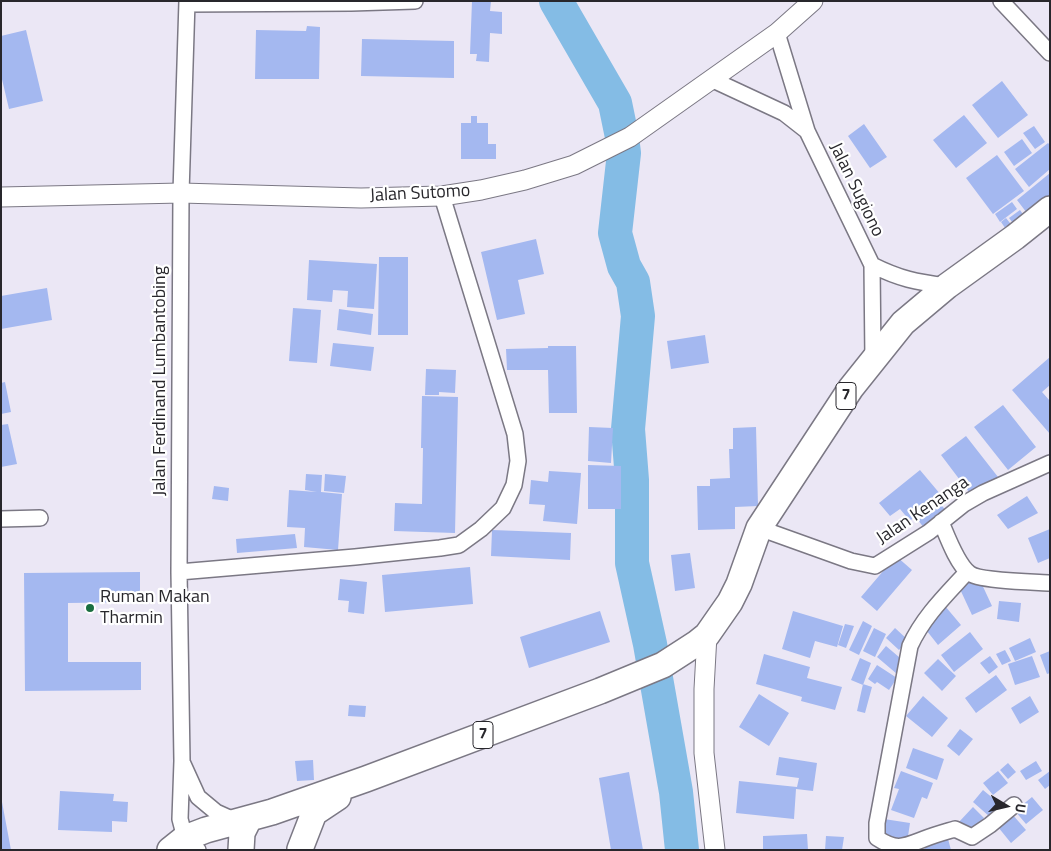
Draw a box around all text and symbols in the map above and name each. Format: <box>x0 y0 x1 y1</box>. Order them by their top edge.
street label: Jalan Sugiono <box>824 139 888 241</box>
street label: Jalan Sutomo <box>369 181 471 207</box>
street label: Jalan Ferdinand Lumbantobing <box>150 266 172 496</box>
road number: 7 <box>836 382 856 410</box>
street label: Jalan Kenanga <box>873 472 973 550</box>
place label: Ruman Makan Tharmin <box>100 587 210 630</box>
marker: Ruman Makan Tharmin <box>84 602 96 614</box>
road number: 7 <box>473 722 493 748</box>
north arrow <box>981 781 1031 831</box>
text: U <box>1010 802 1032 815</box>

